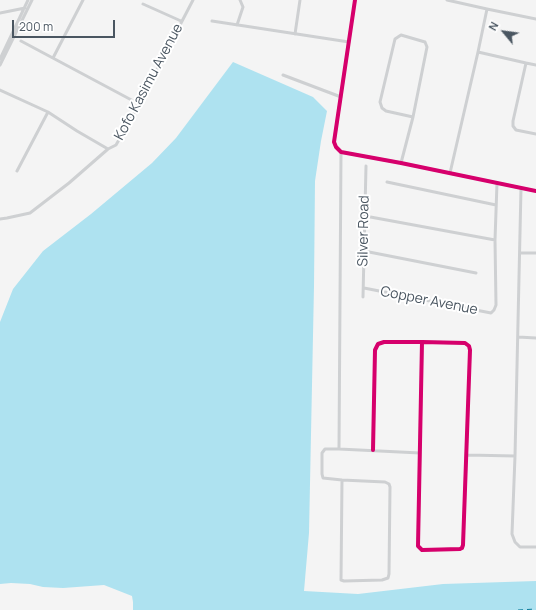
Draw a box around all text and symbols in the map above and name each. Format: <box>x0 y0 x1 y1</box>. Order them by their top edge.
scale bar <box>14 12 117 38</box>
north arrow <box>484 12 524 52</box>
text: 200 m <box>19 18 53 35</box>
text: N <box>485 19 502 33</box>
street label: Kofo Kasimu Avenue <box>111 21 187 143</box>
street label: Silver Road <box>355 195 373 267</box>
street label: Copper Avenue <box>379 283 479 319</box>

